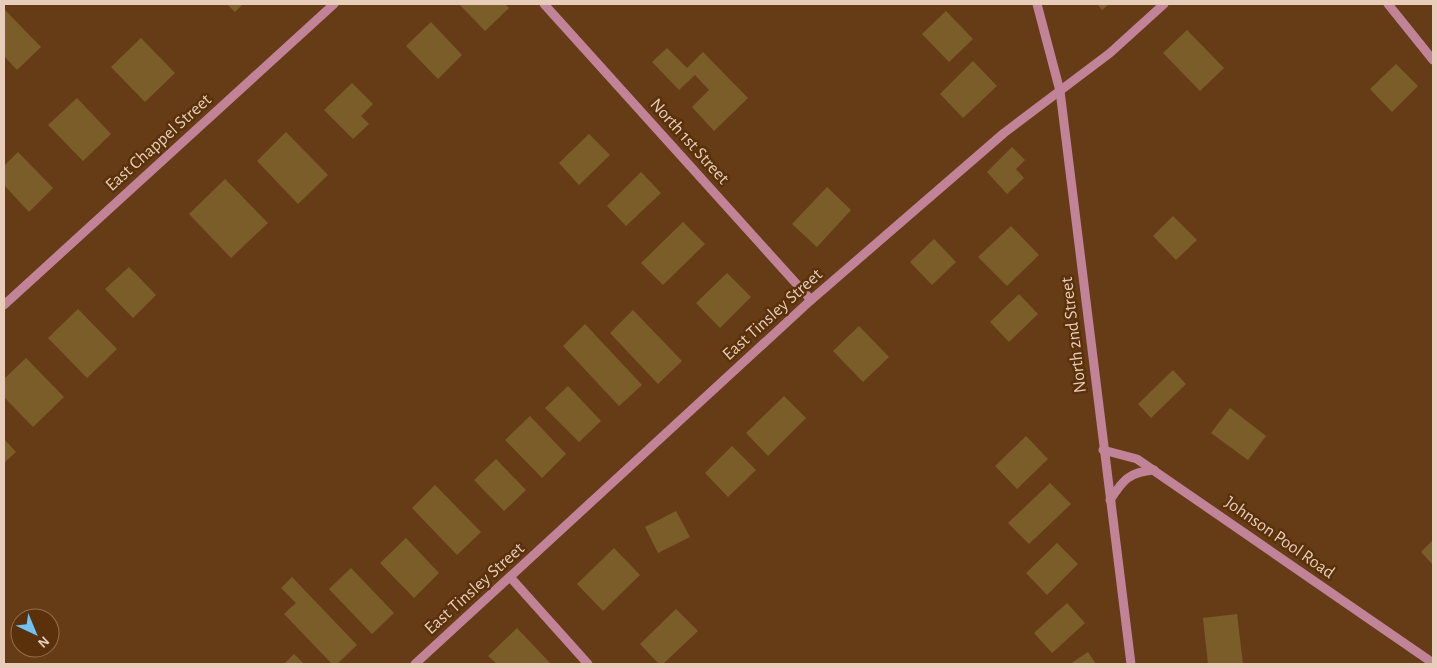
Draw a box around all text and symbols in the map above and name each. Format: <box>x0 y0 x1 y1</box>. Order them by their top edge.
street label: East Chappel Street <box>102 91 215 195</box>
street label: North 1st Street <box>646 95 732 188</box>
street label: East Tinsley Street <box>719 265 826 364</box>
street label: North 2nd Street <box>1058 276 1090 394</box>
street label: Johnson Pool Road <box>1221 493 1338 582</box>
street label: East Tinsley Street <box>421 539 528 638</box>
north arrow <box>10 608 60 658</box>
text: N <box>35 633 52 650</box>

